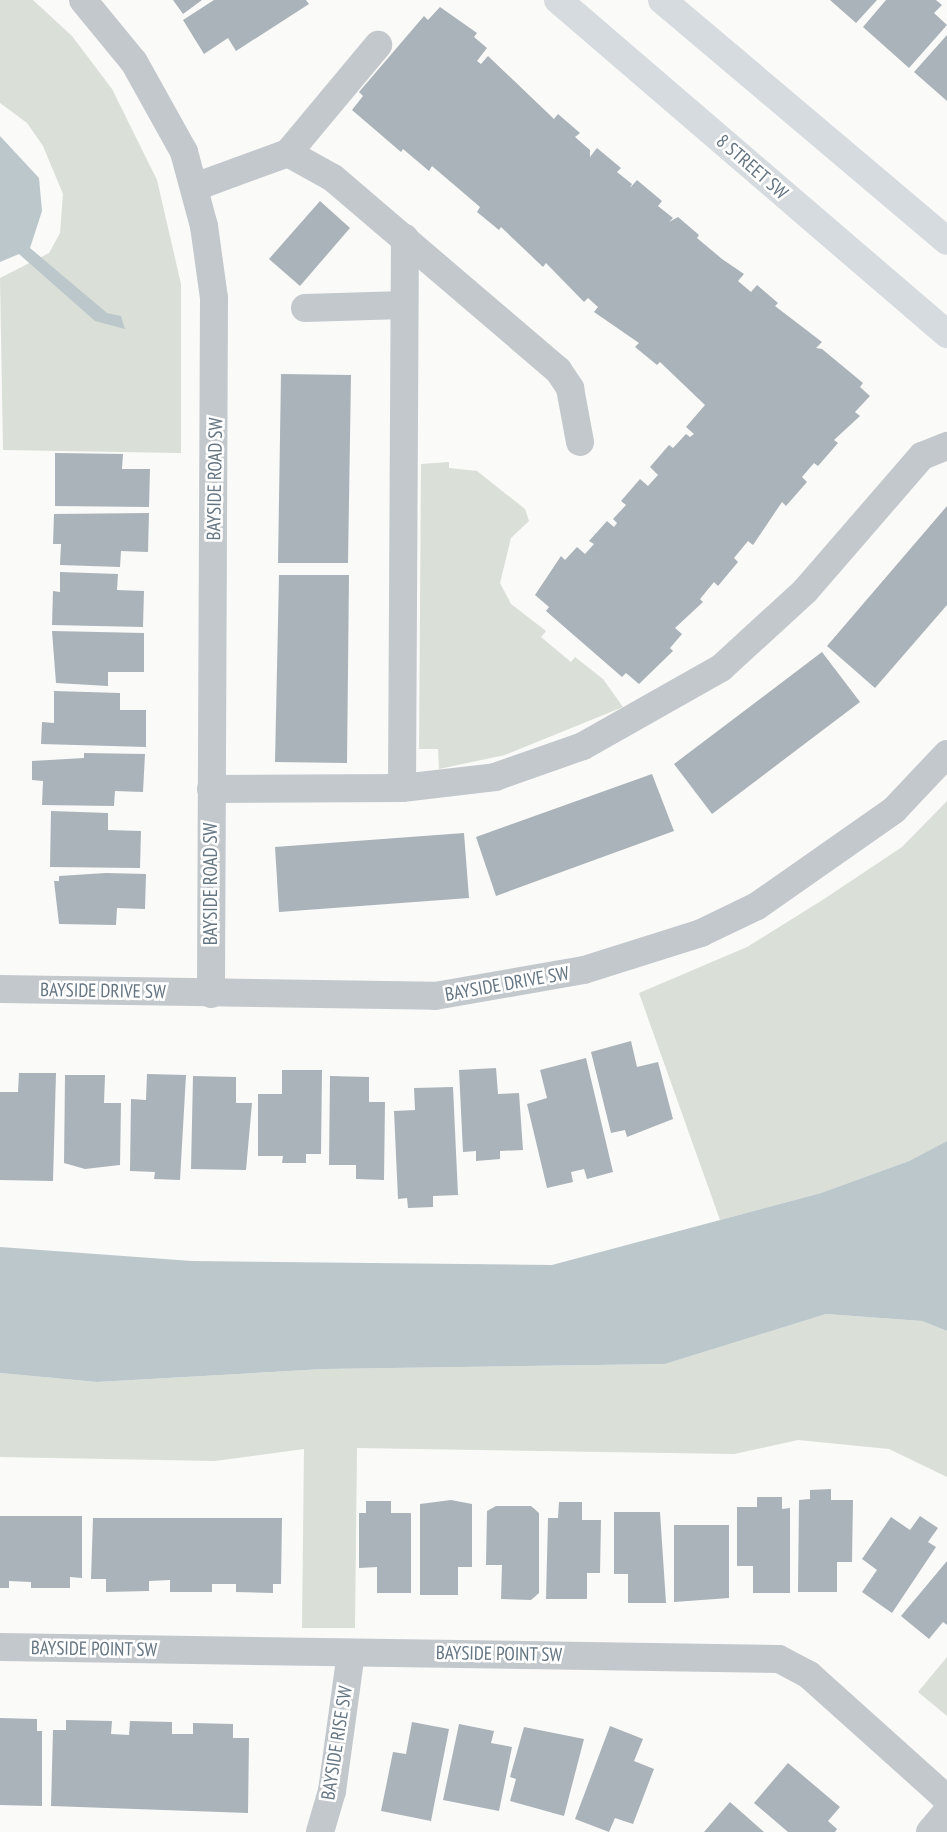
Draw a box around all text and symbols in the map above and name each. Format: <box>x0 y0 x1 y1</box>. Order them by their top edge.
street label: 8 STREET SW <box>711 130 793 204</box>
street label: BAYSIDE ROAD SW <box>203 417 227 541</box>
street label: BAYSIDE ROAD SW <box>200 823 222 945</box>
street label: BAYSIDE DRIVE SW <box>443 962 571 1006</box>
street label: BAYSIDE DRIVE SW <box>40 979 166 1003</box>
street label: BAYSIDE POINT SW <box>30 1636 158 1662</box>
street label: BAYSIDE POINT SW <box>435 1641 563 1667</box>
street label: BAYSIDE RISE SW <box>317 1684 357 1802</box>

